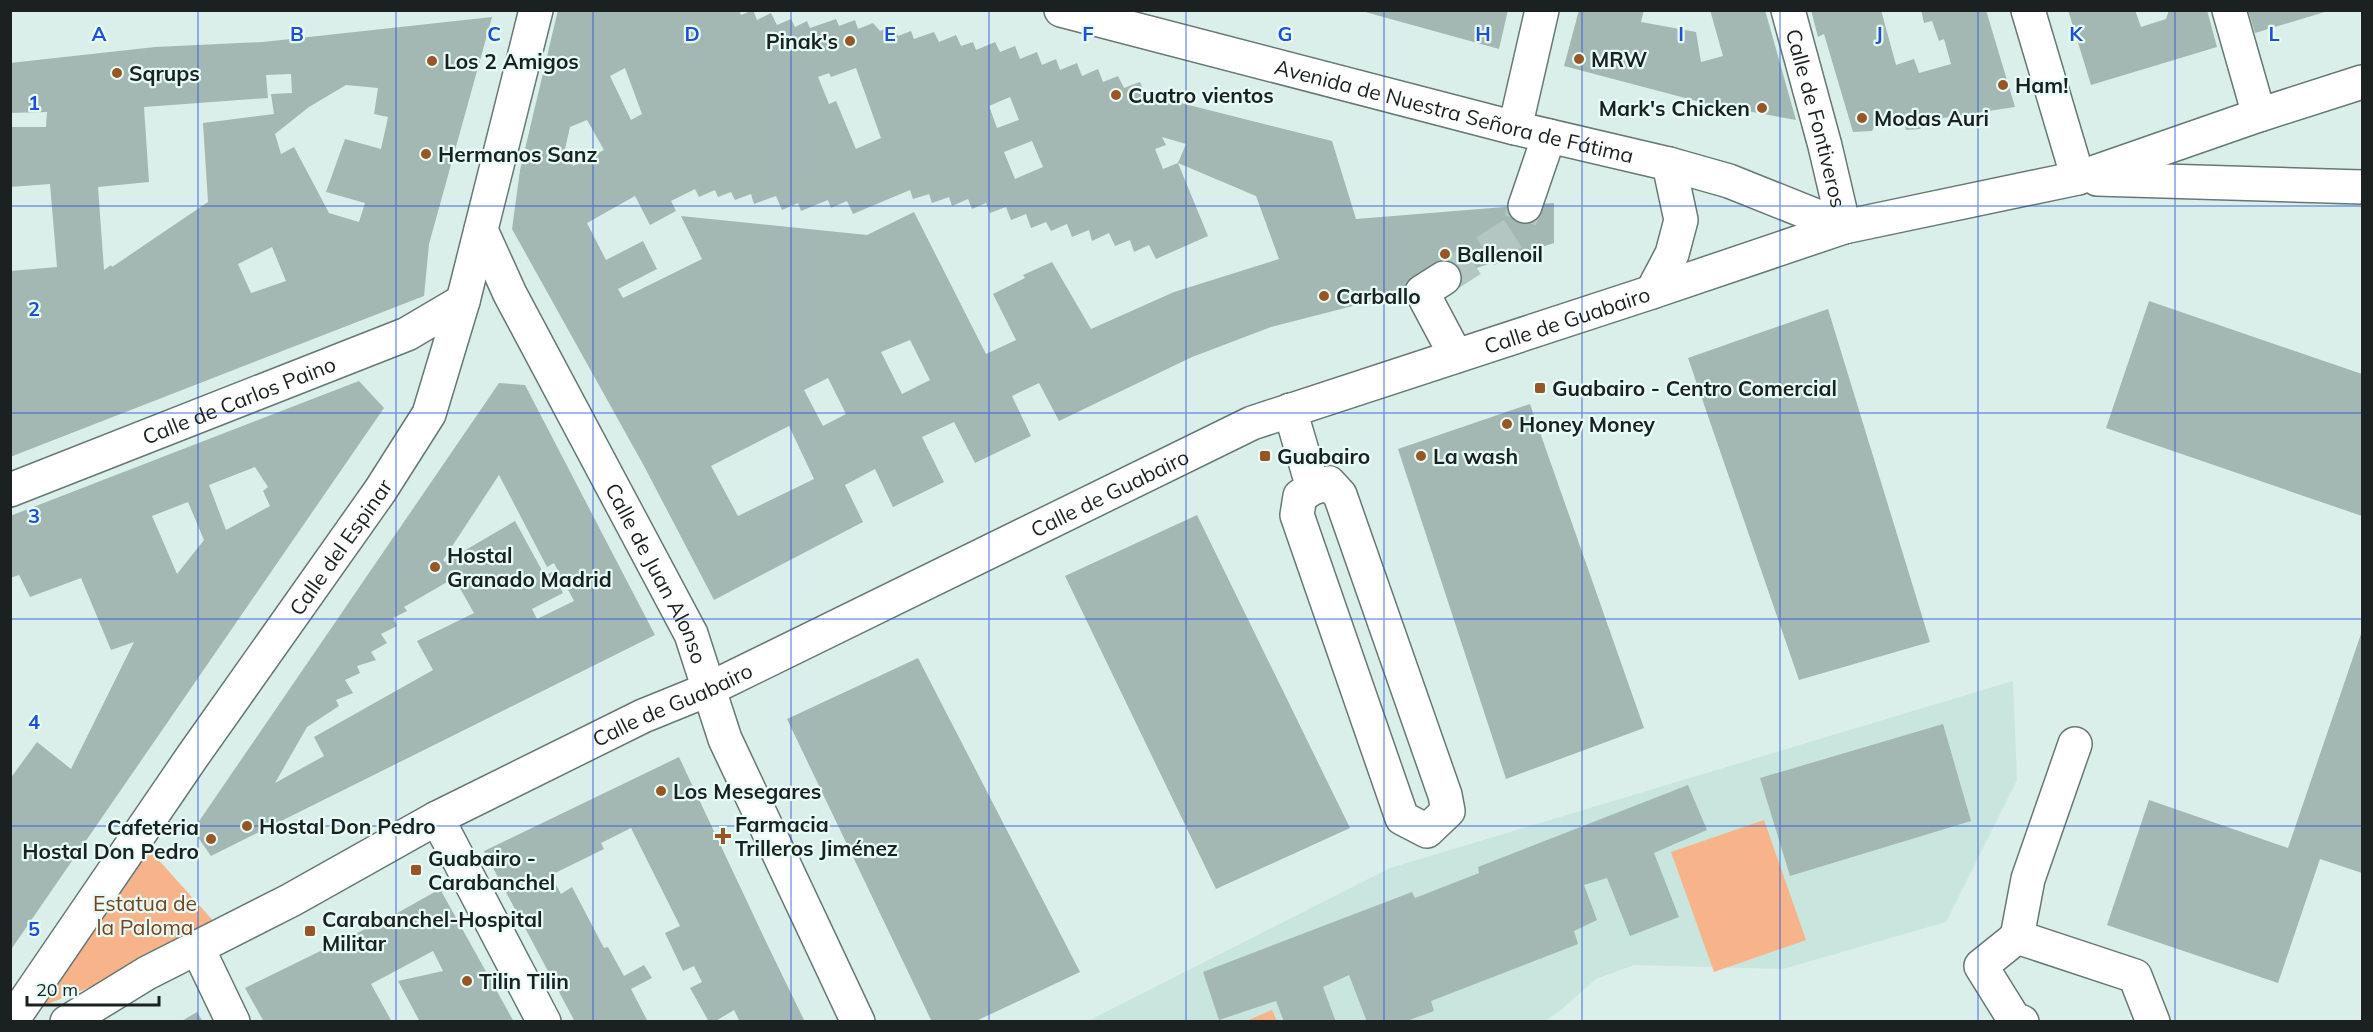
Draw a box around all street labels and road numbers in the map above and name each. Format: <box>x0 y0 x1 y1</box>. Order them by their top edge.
street label: Calle de Fontiveros <box>1781 26 1852 210</box>
street label: Avenida de Nuestra Señora de Fátima <box>1272 53 1636 168</box>
street label: Calle de Guabairo <box>1481 281 1653 359</box>
street label: Calle de Carlos Paino <box>139 350 339 450</box>
street label: Calle de Guabairo <box>1026 443 1193 542</box>
street label: Calle del Espinar <box>283 474 397 620</box>
street label: Calle de Juan Alonso <box>600 478 713 667</box>
street label: Calle de Guabairo <box>588 657 757 752</box>

